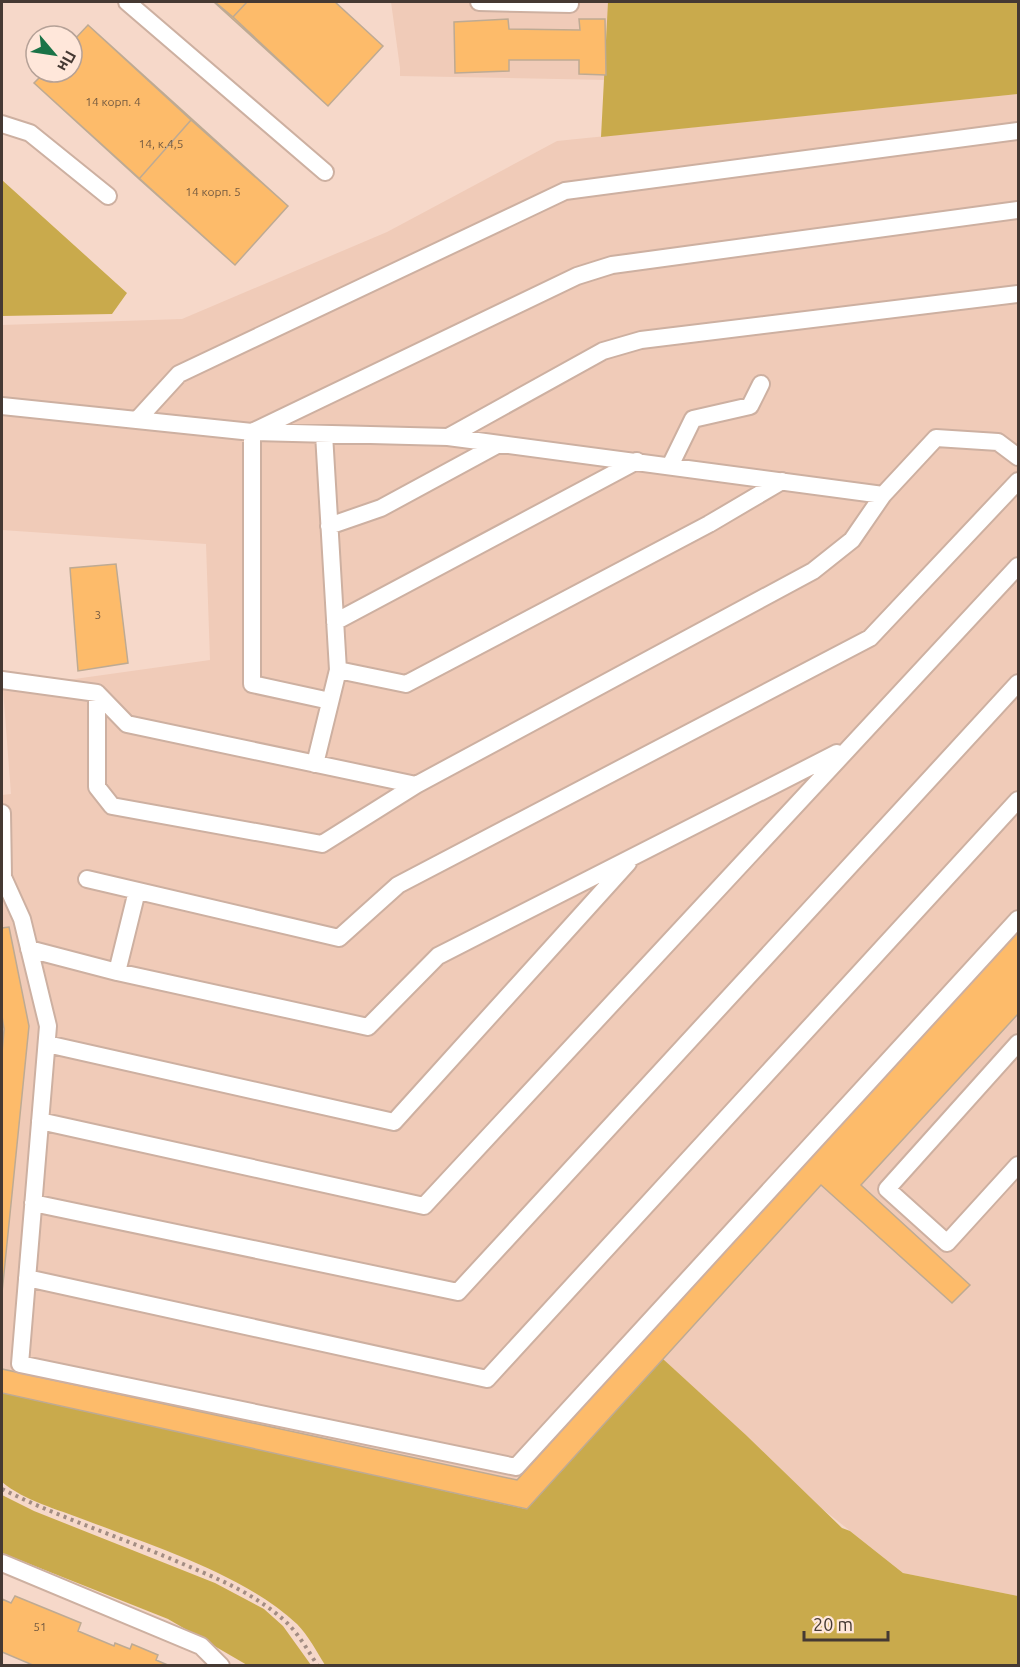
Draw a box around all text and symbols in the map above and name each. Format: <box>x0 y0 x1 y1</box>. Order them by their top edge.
north arrow <box>24 24 84 84</box>
text: Пн <box>54 48 80 75</box>
house number: 14 корп. 4 <box>85 95 141 108</box>
house number: 14, к.4,5 <box>139 137 183 150</box>
house number: 14 корп. 5 <box>185 185 241 198</box>
house number: 3 <box>95 608 101 621</box>
scale bar <box>804 1604 888 1642</box>
text: 20 m <box>813 1614 853 1634</box>
house number: 51 <box>33 1620 47 1633</box>

